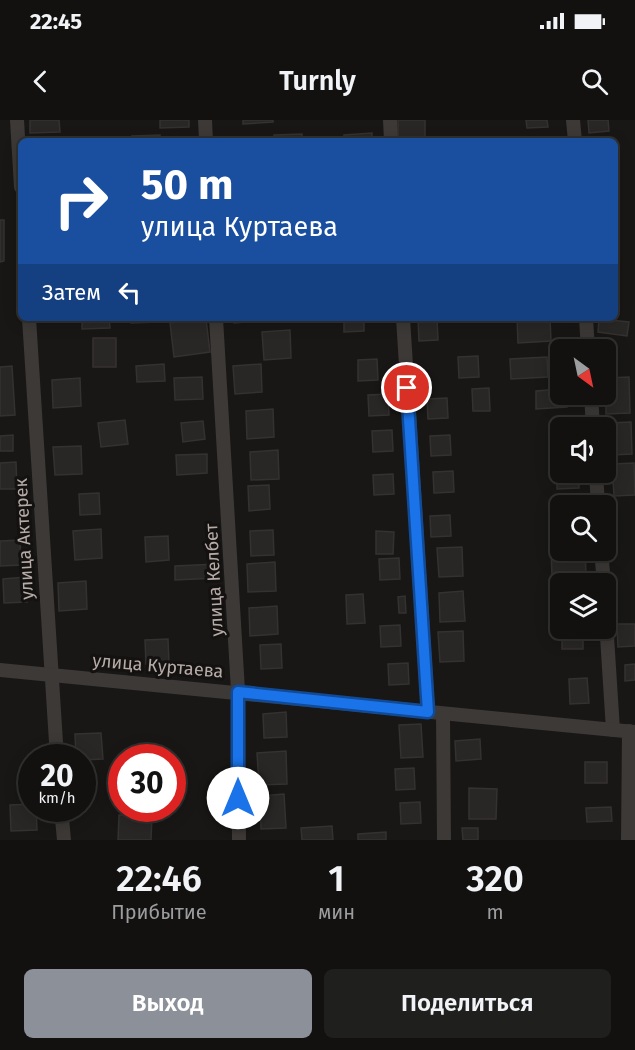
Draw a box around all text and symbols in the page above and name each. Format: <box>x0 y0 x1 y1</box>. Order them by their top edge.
text: 22:45 <box>30 8 82 35</box>
icon: back <box>24 65 57 98</box>
text: Turnly <box>279 65 356 97</box>
icon: search <box>578 65 611 98</box>
text: 50 m <box>141 160 234 210</box>
icon: right <box>42 162 120 240</box>
text: улица Куртаева <box>141 211 338 243</box>
icon: left <box>113 276 146 309</box>
text: Затем <box>42 279 101 306</box>
north arrow <box>550 339 616 405</box>
map controls <box>550 339 616 639</box>
pin <box>381 362 432 413</box>
icon: arrive <box>390 371 423 404</box>
button: sound <box>550 417 616 483</box>
street label: улица Актерек <box>10 477 38 600</box>
button: search <box>550 495 616 561</box>
street label: улица Келбет <box>200 522 228 637</box>
button: layers <box>550 573 616 639</box>
street label: улица Куртаева <box>92 649 224 683</box>
speed limit sign: 30 <box>108 744 186 822</box>
text: 20 <box>40 758 74 794</box>
position arrow <box>206 766 270 830</box>
text: km/h <box>38 789 76 807</box>
text: 22:46 <box>116 857 202 901</box>
text: 1 <box>328 857 345 901</box>
text: 320 <box>466 857 524 901</box>
text: Прибытие <box>111 900 207 924</box>
text: мин <box>318 900 355 924</box>
text: m <box>487 900 504 924</box>
button: Выход <box>24 969 312 1038</box>
button: Поделиться <box>324 969 611 1038</box>

